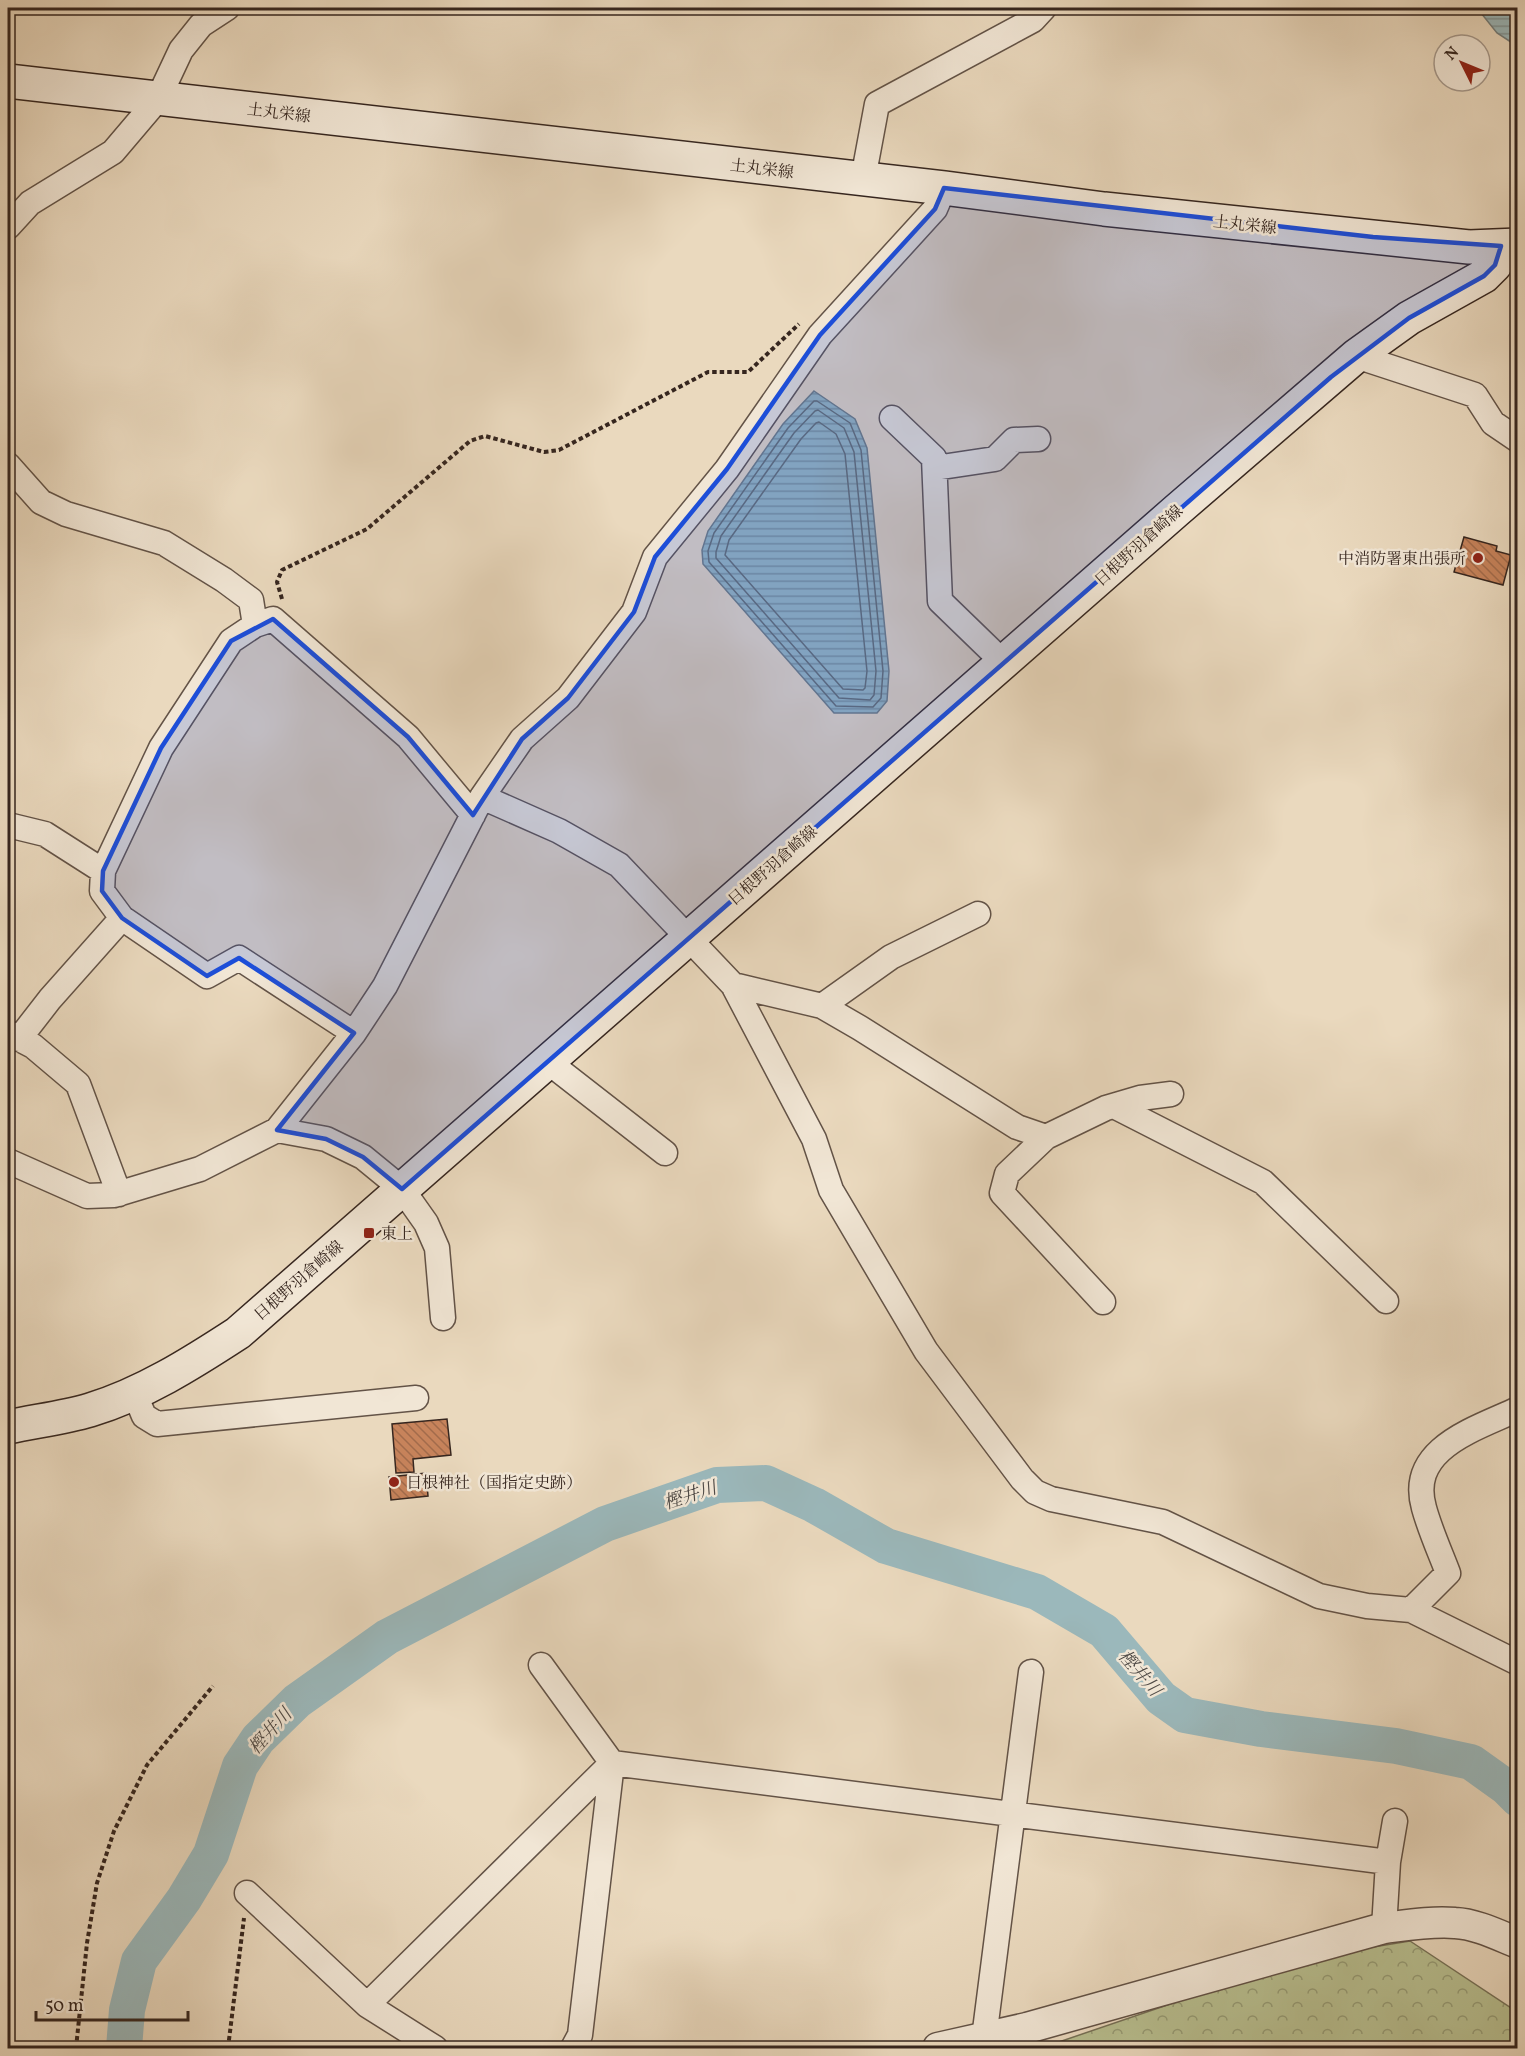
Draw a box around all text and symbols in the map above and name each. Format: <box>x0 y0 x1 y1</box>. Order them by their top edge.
north arrow <box>1432 33 1492 93</box>
text: N <box>1440 42 1465 66</box>
street label: 土丸栄線 <box>246 99 312 129</box>
street label: 土丸栄線 <box>729 155 795 185</box>
street label: 土丸栄線 <box>1212 212 1278 240</box>
street label: 日根野羽倉崎線 <box>1090 501 1188 592</box>
place label: 中消防署東出張所 <box>1338 549 1466 571</box>
marker: 中消防署東出張所 <box>1471 551 1485 565</box>
street label: 日根野羽倉崎線 <box>724 821 823 912</box>
place label: 東上 <box>381 1224 413 1246</box>
marker: 東上 <box>362 1226 376 1240</box>
street label: 日根野羽倉崎線 <box>250 1236 349 1327</box>
place label: 日根神社（国指定史跡） <box>406 1473 582 1495</box>
marker: 日根神社（国指定史跡） <box>387 1475 401 1489</box>
water label: 樫井川 <box>661 1476 722 1517</box>
water label: 樫井川 <box>1112 1645 1167 1704</box>
water label: 樫井川 <box>244 1702 300 1760</box>
scale bar <box>36 1984 188 2022</box>
text: 50 m <box>45 1994 84 2019</box>

